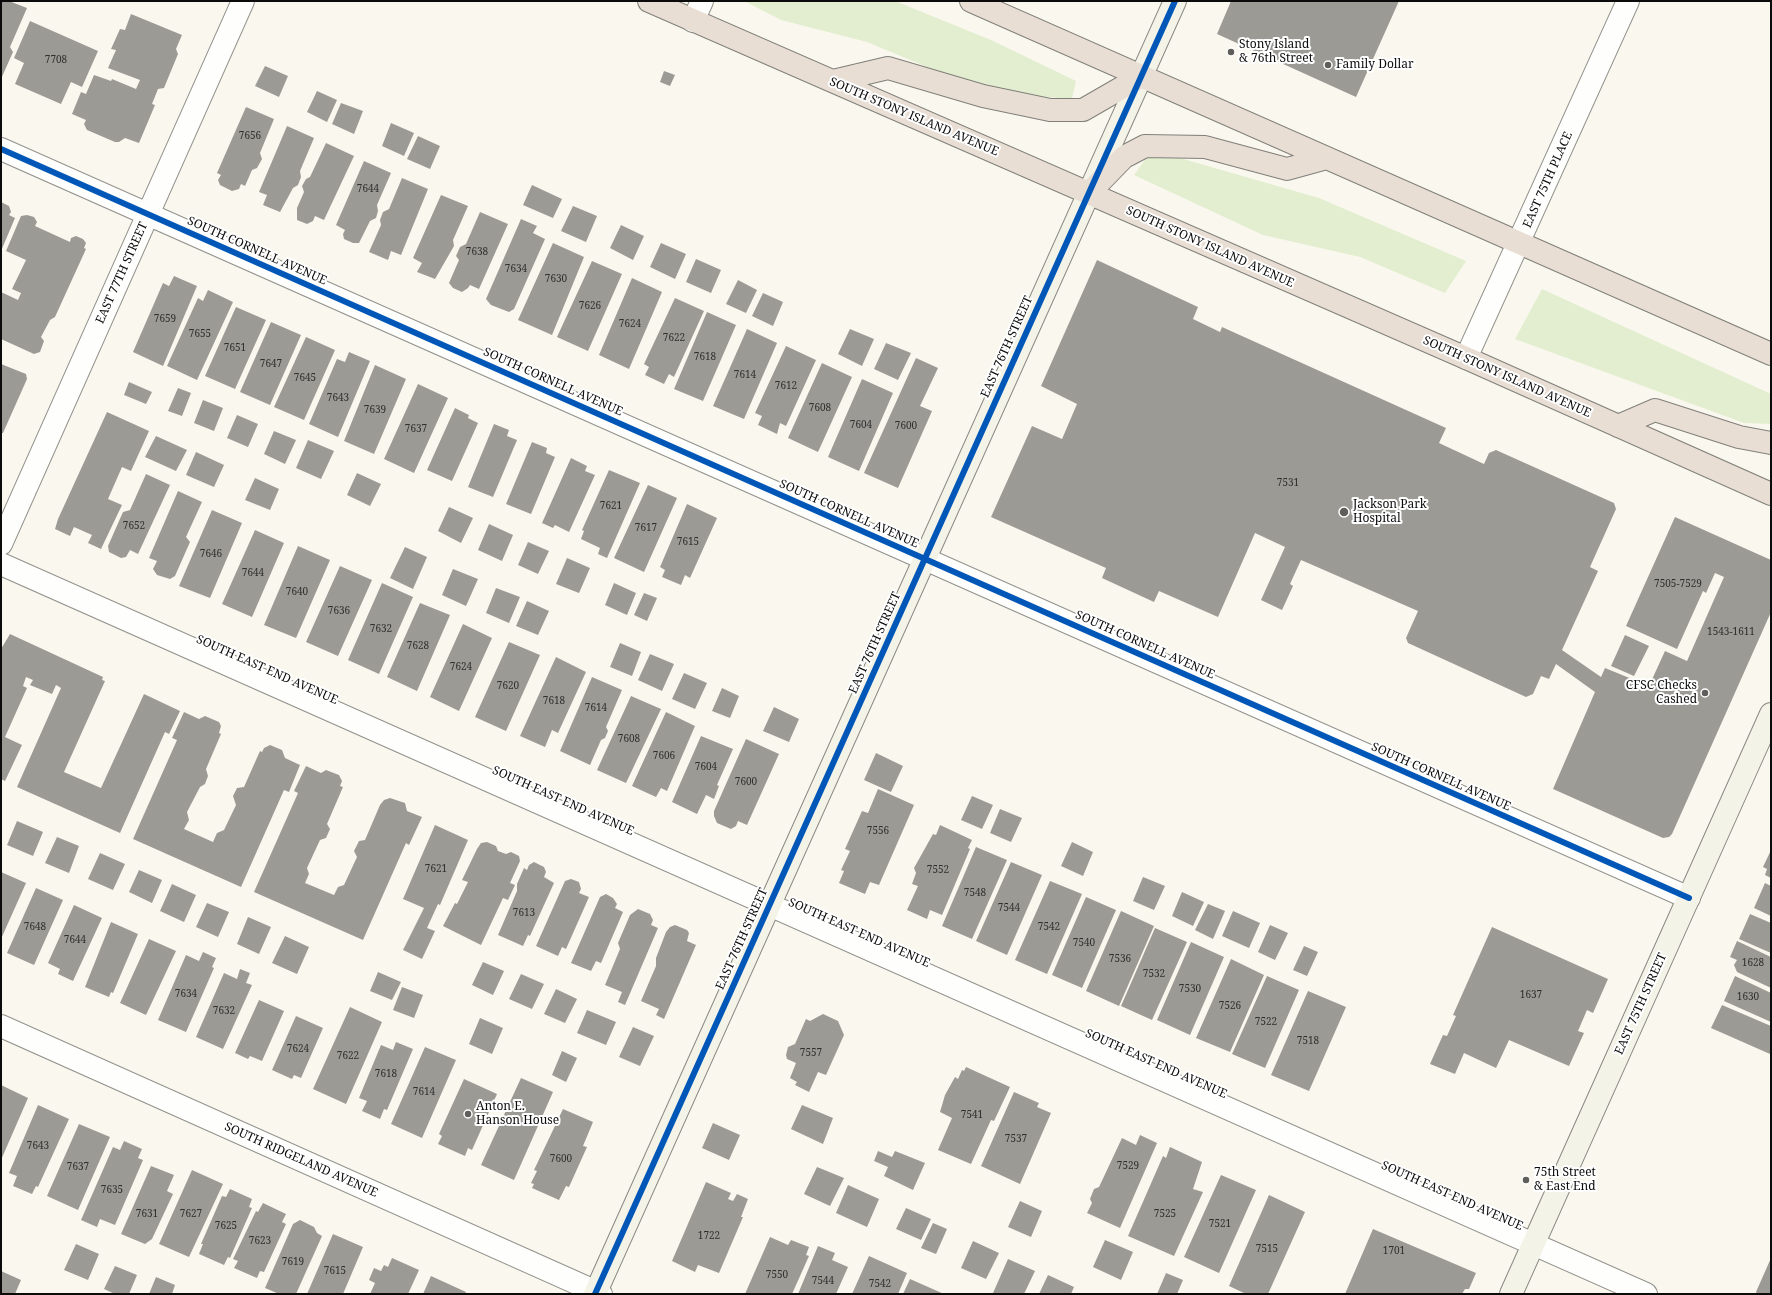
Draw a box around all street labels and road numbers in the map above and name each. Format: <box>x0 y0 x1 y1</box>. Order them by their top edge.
street label: SOUTH STONY ISLAND AVENUE <box>827 75 1001 159</box>
street label: EAST 75TH PLACE <box>1520 130 1576 230</box>
street label: SOUTH STONY ISLAND AVENUE <box>1124 203 1296 291</box>
street label: SOUTH CORNELL AVENUE <box>185 214 329 288</box>
street label: EAST 77TH STREET <box>93 220 151 326</box>
street label: EAST 76TH STREET <box>978 294 1036 400</box>
street label: SOUTH STONY ISLAND AVENUE <box>1421 333 1593 421</box>
street label: SOUTH CORNELL AVENUE <box>481 345 625 419</box>
street label: SOUTH CORNELL AVENUE <box>777 477 921 551</box>
street label: EAST 76TH STREET <box>846 590 904 696</box>
street label: SOUTH CORNELL AVENUE <box>1073 608 1217 682</box>
street label: SOUTH EAST END AVENUE <box>194 632 340 708</box>
street label: SOUTH CORNELL AVENUE <box>1369 740 1513 814</box>
street label: SOUTH EAST END AVENUE <box>490 763 636 839</box>
street label: EAST 76TH STREET <box>713 886 771 992</box>
street label: SOUTH EAST END AVENUE <box>786 895 932 971</box>
street label: EAST 75TH STREET <box>1612 951 1670 1057</box>
street label: SOUTH EAST END AVENUE <box>1083 1026 1229 1102</box>
street label: SOUTH RIDGELAND AVENUE <box>222 1120 380 1200</box>
street label: SOUTH EAST END AVENUE <box>1379 1158 1525 1234</box>

